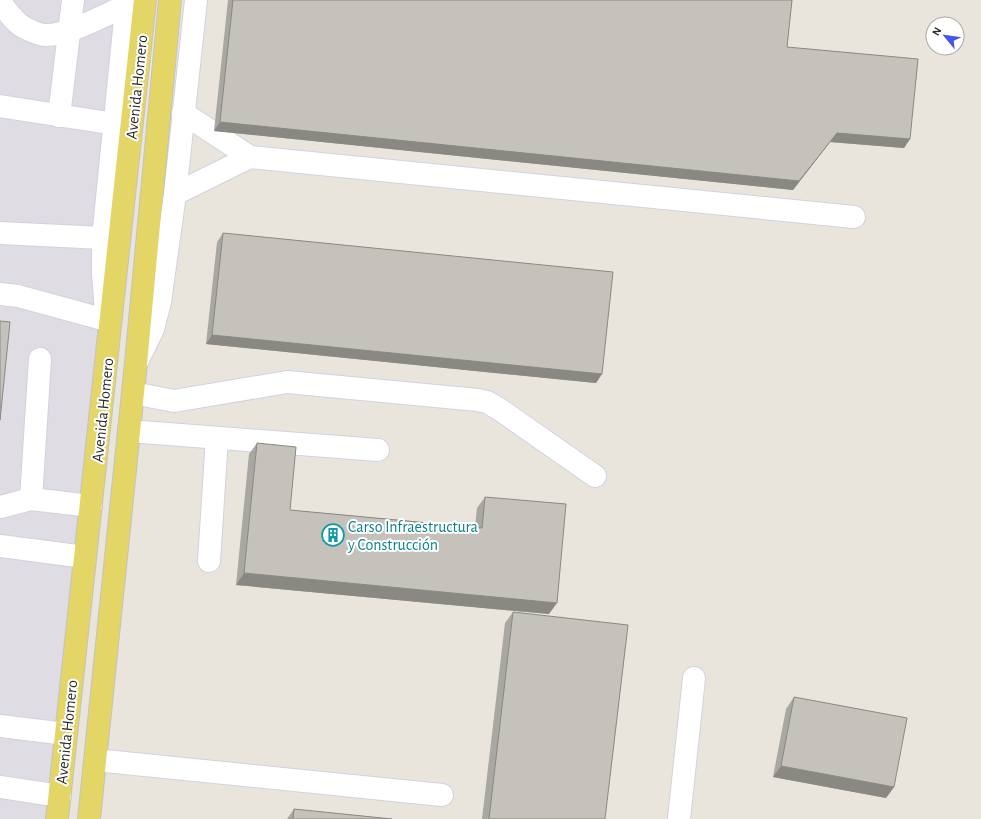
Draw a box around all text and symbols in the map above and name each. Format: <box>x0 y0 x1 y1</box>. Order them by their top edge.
north arrow <box>925 16 965 56</box>
text: N <box>930 25 943 37</box>
street label: Avenida Homero <box>124 34 150 140</box>
street label: Avenida Homero <box>90 357 116 463</box>
place label: Carso Infraestructura y Construcción <box>347 519 478 554</box>
building icon: Carso Infraestructura y Construcción <box>320 522 346 548</box>
street label: Avenida Homero <box>54 679 80 785</box>

